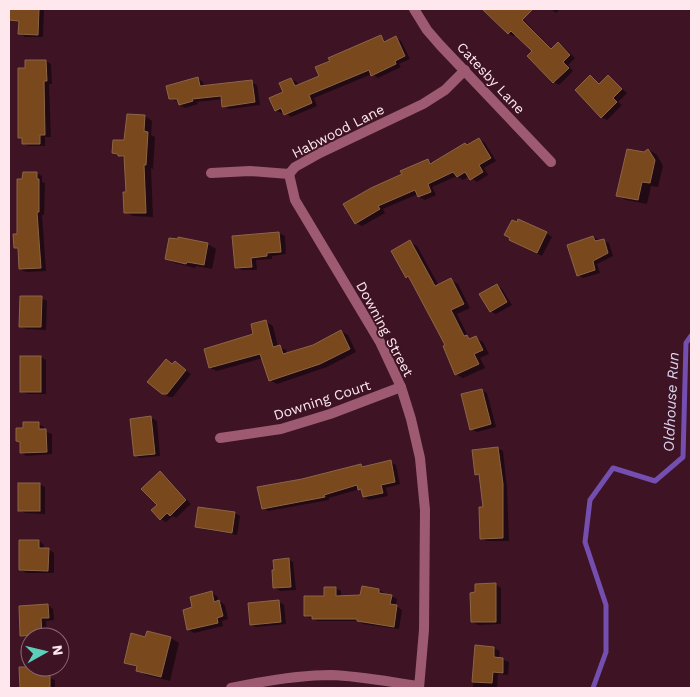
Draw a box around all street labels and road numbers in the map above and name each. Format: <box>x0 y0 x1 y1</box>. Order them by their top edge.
street label: Catesby Lane <box>454 39 528 117</box>
street label: Habwood Lane <box>289 101 387 161</box>
street label: Downing Street <box>353 279 417 379</box>
street label: Downing Court <box>271 377 373 423</box>

